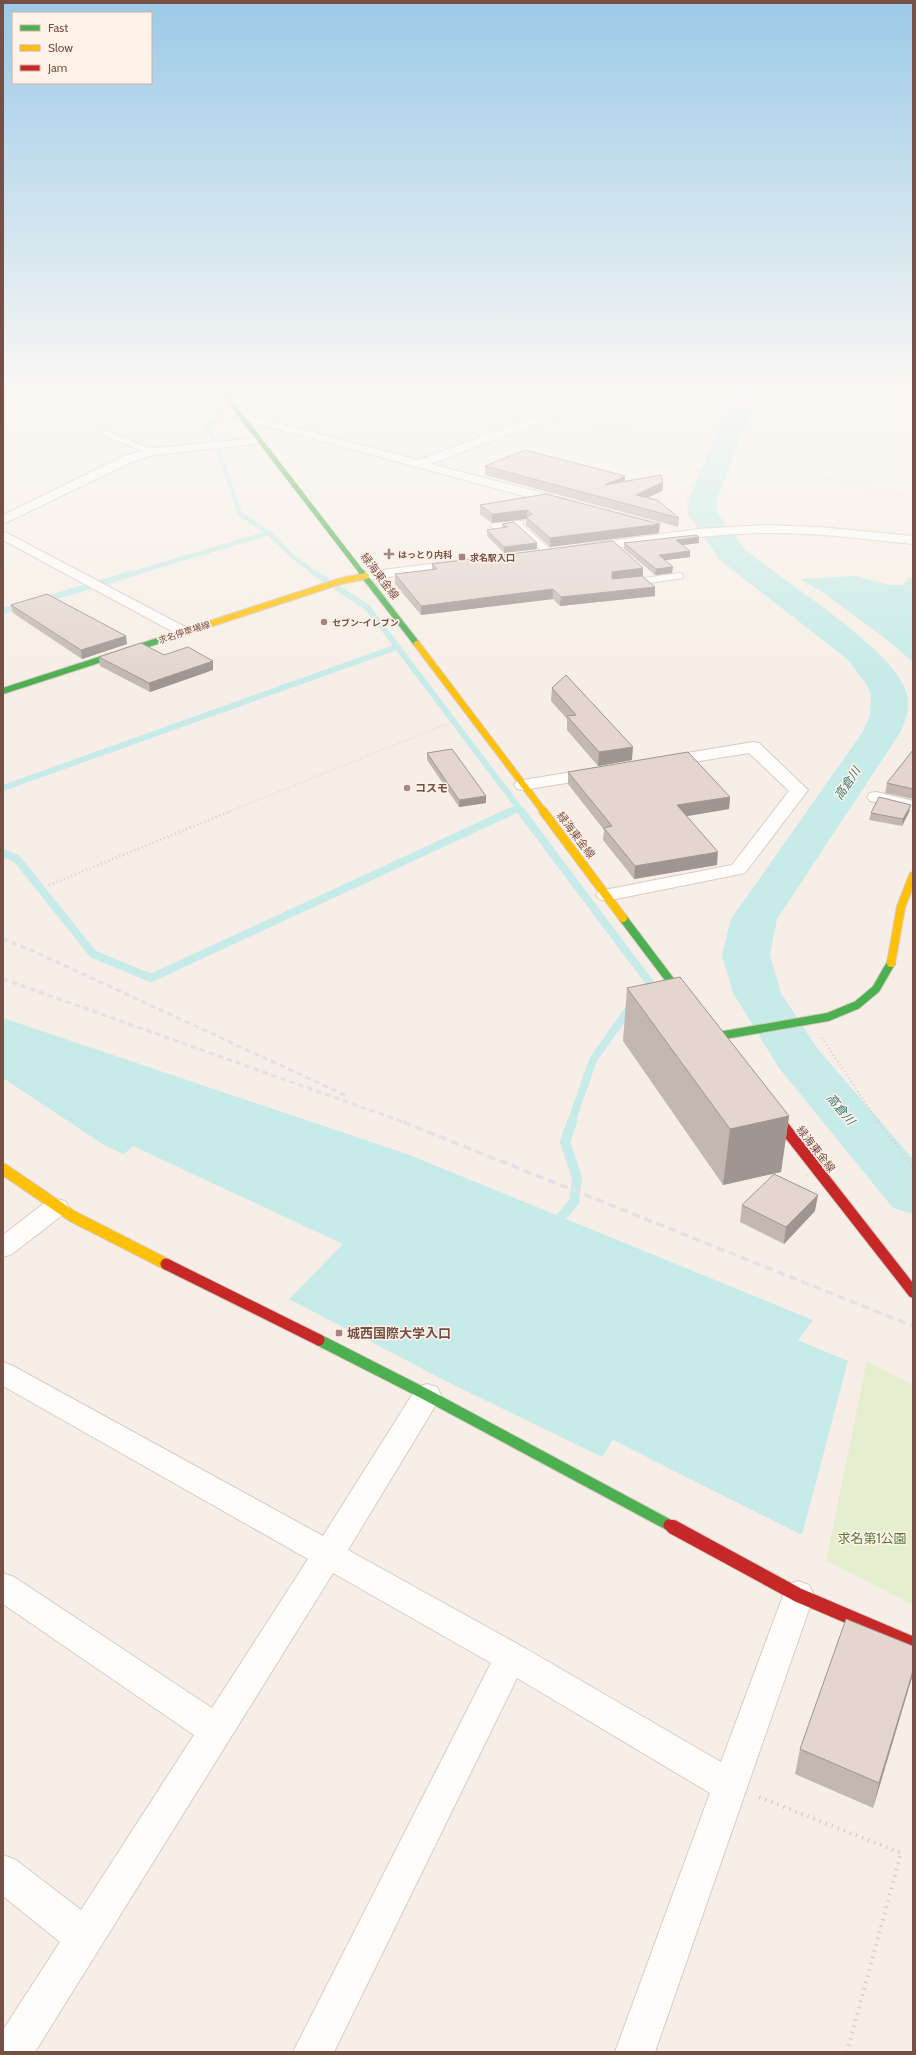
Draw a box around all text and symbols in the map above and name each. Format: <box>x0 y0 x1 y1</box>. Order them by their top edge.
legend <box>12 12 152 84</box>
text: Fast <box>48 20 68 35</box>
text: Slow <box>48 40 73 55</box>
text: Jam <box>47 60 67 75</box>
marker: はっとり内科 <box>383 548 395 560</box>
place label: はっとり内科 <box>398 549 452 560</box>
street label: 緑海東金線 <box>358 550 402 602</box>
marker: 求名駅入口 <box>457 552 467 562</box>
place label: 求名駅入口 <box>470 552 515 563</box>
marker: セブン-イレブン <box>319 617 329 627</box>
place label: セブン-イレブン <box>332 617 399 628</box>
street label: 求名停車場線 <box>157 618 212 646</box>
water label: 高倉川 <box>831 762 864 802</box>
place label: コスモ <box>415 781 448 795</box>
marker: コスモ <box>402 783 412 793</box>
street label: 緑海東金線 <box>554 809 598 861</box>
water label: 高倉川 <box>824 1090 860 1129</box>
street label: 緑海東金線 <box>794 1123 838 1175</box>
place label: 城西国際大学入口 <box>347 1325 451 1341</box>
marker: 城西国際大学入口 <box>334 1328 344 1338</box>
park label: 求名第1公園 <box>837 1530 907 1546</box>

